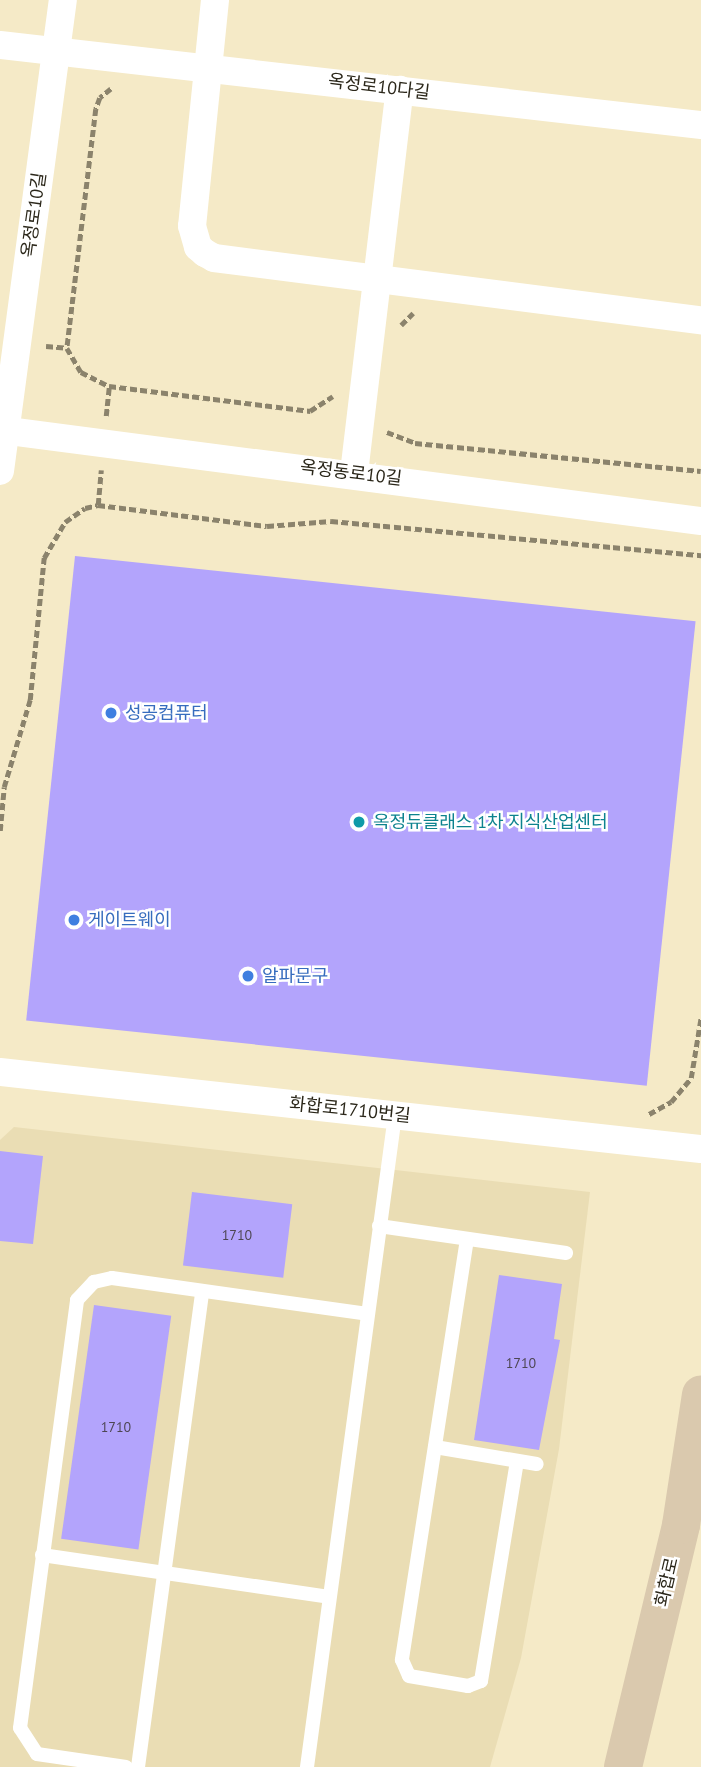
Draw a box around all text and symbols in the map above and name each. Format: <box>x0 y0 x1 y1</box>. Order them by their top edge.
street label: 옥정로10다길 <box>327 70 431 104</box>
street label: 옥정로10길 <box>17 171 51 259</box>
street label: 옥정동로10길 <box>299 456 403 490</box>
place label: 성공컴퓨터 <box>125 702 208 724</box>
marker: 성공컴퓨터 <box>103 705 119 721</box>
place label: 옥정듀클래스 1차 지식산업센터 <box>373 811 608 833</box>
marker: 옥정듀클래스 1차 지식산업센터 <box>351 814 367 830</box>
place label: 게이트웨이 <box>88 909 171 931</box>
marker: 게이트웨이 <box>66 912 82 928</box>
place label: 알파문구 <box>262 965 328 987</box>
marker: 알파문구 <box>240 968 256 984</box>
street label: 화합로1710번길 <box>288 1093 412 1127</box>
house number: 1710 <box>222 1227 252 1243</box>
house number: 1710 <box>506 1355 536 1371</box>
house number: 1710 <box>101 1419 131 1435</box>
street label: 화합로 <box>651 1555 683 1609</box>

